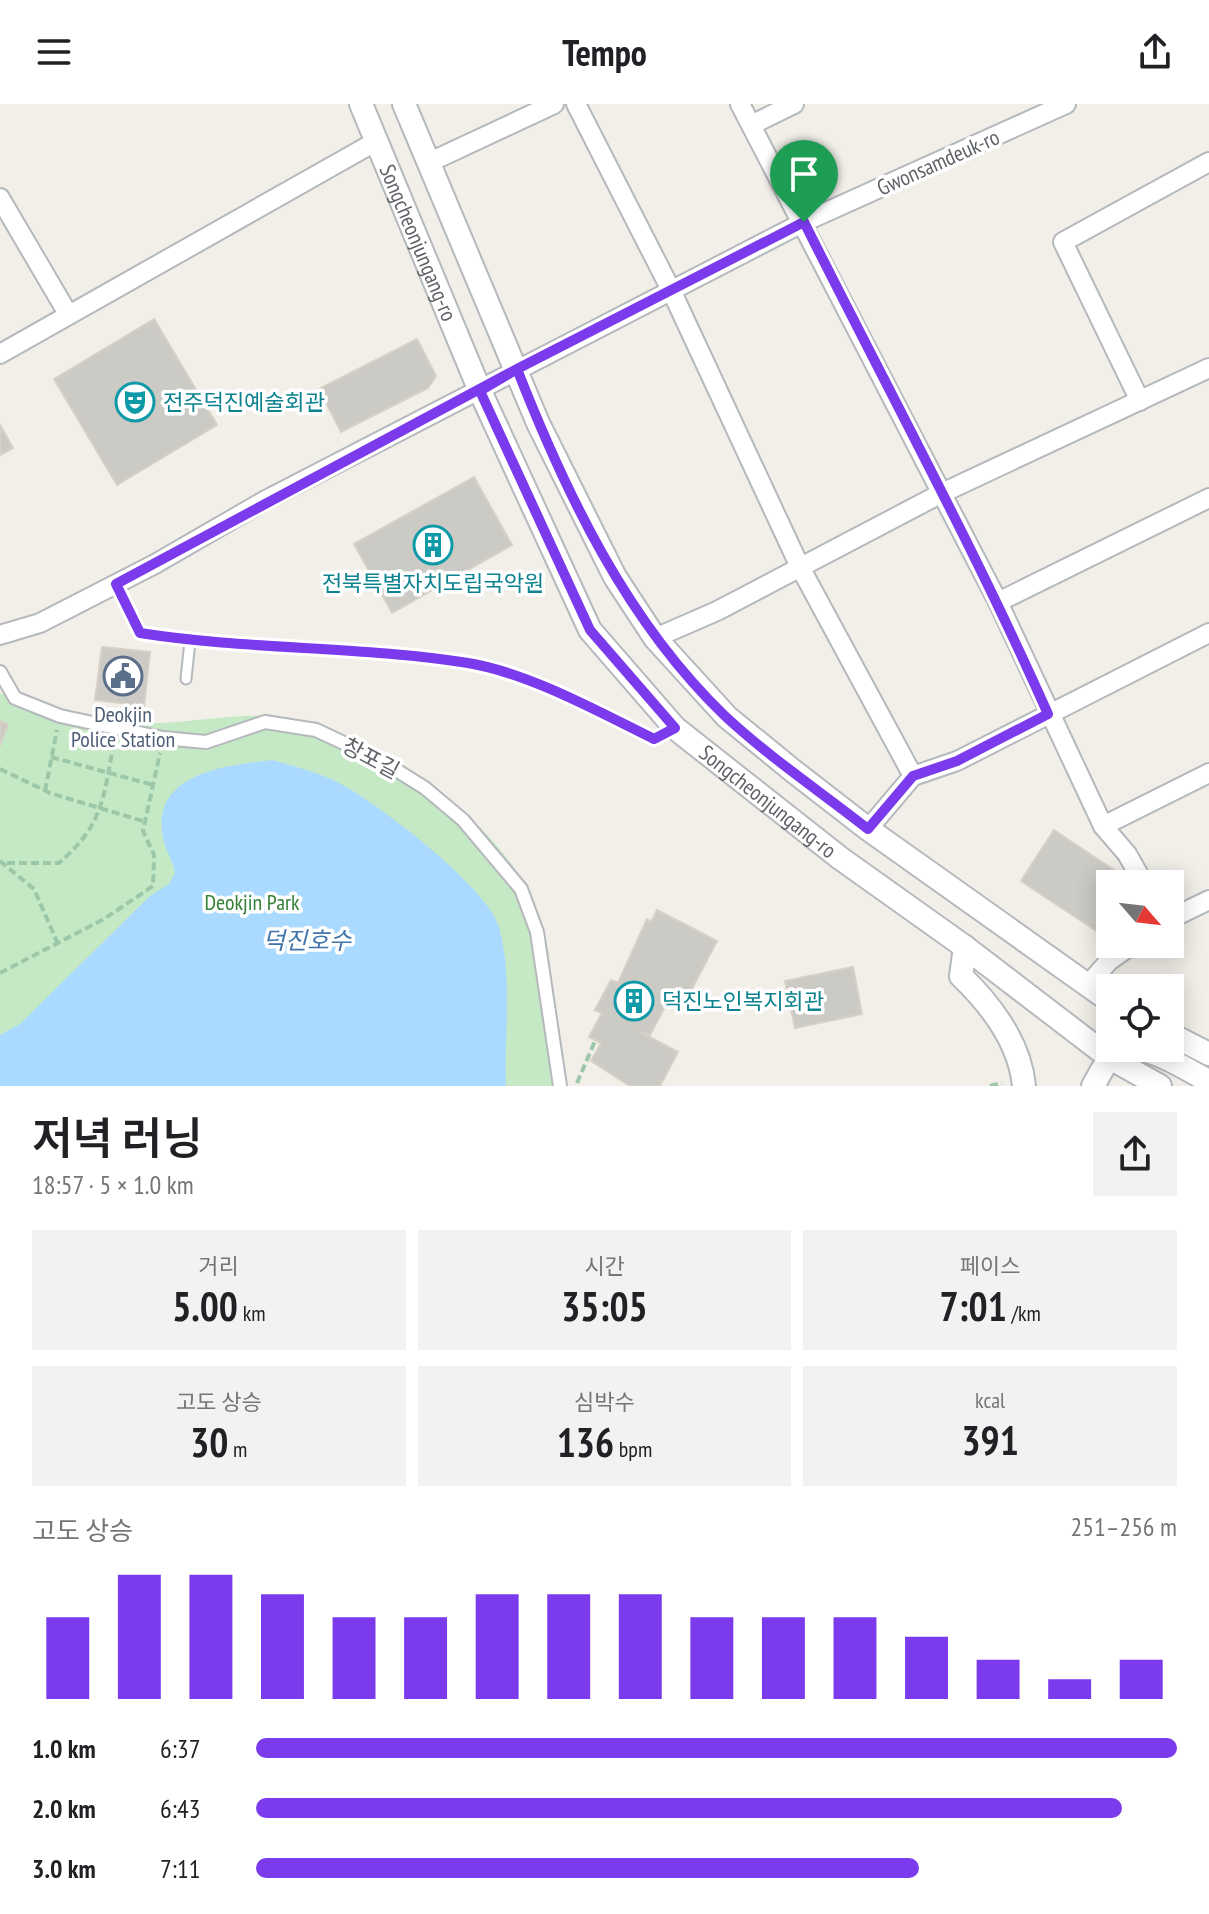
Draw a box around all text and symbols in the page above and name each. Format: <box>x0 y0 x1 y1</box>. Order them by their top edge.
text: Tempo <box>562 29 647 76</box>
icon: menu <box>32 30 76 74</box>
icon: share <box>1133 30 1177 74</box>
street label: Gwonsamdeuk-ro <box>872 123 1004 201</box>
pin <box>770 140 838 222</box>
icon: arrive <box>782 152 826 196</box>
street label: Songcheonjungang-ro <box>373 160 463 325</box>
theatre icon: 전주덕진예술회관 <box>114 381 156 423</box>
place label: 전주덕진예술회관 <box>163 388 325 416</box>
building icon: 전북특별자치도립국악원 <box>412 524 454 566</box>
place label: 전북특별자치도립국악원 <box>322 569 544 597</box>
public building icon: Deokjin Police Station <box>102 655 144 697</box>
place label: Deokjin Police Station <box>71 700 175 753</box>
street label: 창포길 <box>338 731 404 785</box>
street label: Songcheonjungang-ro <box>694 739 842 864</box>
north arrow <box>1096 870 1184 958</box>
map controls <box>1096 870 1184 1062</box>
park label: Deokjin Park <box>204 888 300 916</box>
water label: 덕진호수 <box>263 925 352 956</box>
button: locate <box>1096 974 1184 1062</box>
building icon: 덕진노인복지회관 <box>613 980 655 1022</box>
place label: 덕진노인복지회관 <box>662 987 824 1015</box>
text: 저녁 러닝 <box>32 1109 203 1166</box>
button: share <box>1093 1112 1177 1196</box>
text: 18:57 · 5 × 1.0 km <box>32 1168 194 1201</box>
text: 거리 <box>199 1252 239 1280</box>
text: 시간 <box>584 1252 625 1280</box>
text: 페이스 <box>960 1252 1021 1280</box>
text: 5.00 <box>172 1280 238 1332</box>
text: 35:05 <box>561 1280 648 1332</box>
text: 7:01 <box>939 1280 1007 1332</box>
text: km <box>238 1299 266 1327</box>
text: /km <box>1007 1299 1041 1327</box>
text: kcal <box>975 1386 1005 1414</box>
text: 고도 상승 <box>176 1388 262 1416</box>
text: 심박수 <box>574 1388 635 1416</box>
text: 391 <box>961 1414 1019 1466</box>
text: 30 <box>190 1416 228 1468</box>
text: 136 <box>557 1416 614 1468</box>
text: m <box>228 1435 247 1463</box>
text: bpm <box>614 1435 652 1463</box>
text: 251–256 m <box>1071 1510 1177 1543</box>
text: 고도 상승 <box>32 1514 133 1547</box>
text: 1.0 km <box>32 1732 96 1765</box>
text: 6:37 <box>160 1732 200 1765</box>
text: 2.0 km <box>32 1792 96 1825</box>
text: 6:43 <box>160 1792 200 1825</box>
text: 3.0 km <box>32 1852 96 1885</box>
text: 7:11 <box>160 1852 200 1885</box>

